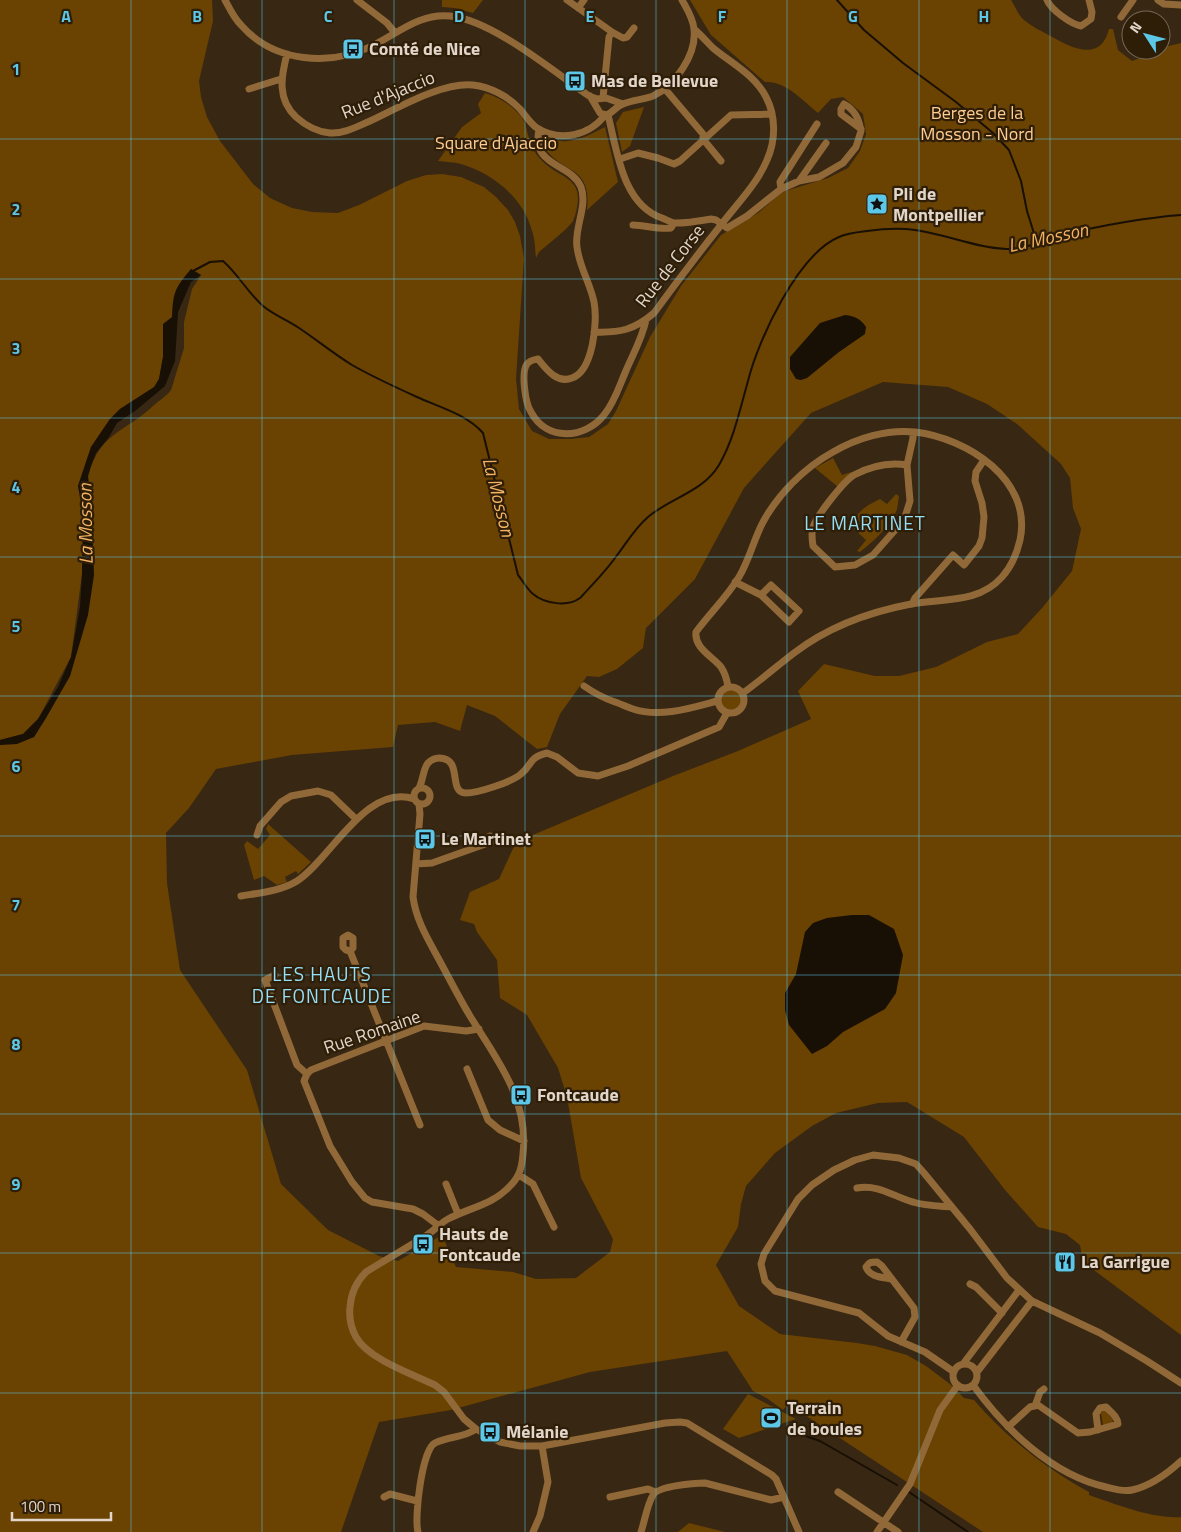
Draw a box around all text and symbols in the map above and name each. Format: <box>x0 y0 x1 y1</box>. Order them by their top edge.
text: A <box>61 4 71 28</box>
text: B <box>192 4 202 28</box>
text: C <box>324 4 333 28</box>
text: D <box>454 4 464 28</box>
text: E <box>586 4 595 28</box>
text: F <box>718 4 727 28</box>
text: G <box>848 4 858 28</box>
text: H <box>979 4 989 28</box>
north arrow <box>1121 10 1171 60</box>
text: N <box>1124 17 1146 37</box>
place label: Comté de Nice <box>369 35 480 62</box>
bus stop icon: Comté de Nice <box>341 37 365 61</box>
text: 1 <box>12 57 20 81</box>
street label: Rue d'Ajaccio <box>337 64 439 126</box>
place label: Mas de Bellevue <box>591 67 718 94</box>
bus stop icon: Mas de Bellevue <box>563 69 587 93</box>
park label: Berges de la Mosson - Nord <box>920 99 1034 147</box>
park label: Square d'Ajaccio <box>435 129 557 156</box>
place label: Pli de Montpellier <box>893 180 984 228</box>
place icon: Pli de Montpellier <box>865 192 889 216</box>
text: 2 <box>12 197 20 221</box>
water label: La Mosson <box>1005 214 1091 259</box>
street label: Rue de Corse <box>628 218 711 313</box>
text: 3 <box>12 336 20 360</box>
water label: La Mosson <box>476 454 523 540</box>
text: 4 <box>12 475 21 499</box>
water label: La Mosson <box>69 483 100 565</box>
district label: LE MARTINET <box>804 508 926 537</box>
text: 5 <box>12 614 21 638</box>
text: 6 <box>12 754 21 778</box>
place label: Le Martinet <box>441 825 531 852</box>
bus stop icon: Le Martinet <box>413 827 437 851</box>
text: 7 <box>12 893 20 917</box>
district label: LES HAUTS DE FONTCAUDE <box>252 959 392 1010</box>
street label: Rue Romaine <box>320 1002 424 1061</box>
text: 8 <box>12 1032 21 1056</box>
place label: Fontcaude <box>537 1081 619 1108</box>
bus stop icon: Fontcaude <box>509 1083 533 1107</box>
text: 9 <box>12 1172 21 1196</box>
place label: Hauts de Fontcaude <box>439 1220 521 1268</box>
bus stop icon: Hauts de Fontcaude <box>411 1232 435 1256</box>
place label: La Garrigue <box>1081 1248 1170 1275</box>
restaurant icon: La Garrigue <box>1053 1250 1077 1274</box>
place label: Terrain de boules <box>787 1394 862 1442</box>
sports icon: Terrain de boules <box>759 1406 783 1430</box>
place label: Mélanie <box>506 1418 568 1445</box>
bus stop icon: Mélanie <box>478 1420 502 1444</box>
scale bar <box>12 1490 111 1522</box>
text: 100 m <box>20 1495 61 1518</box>

